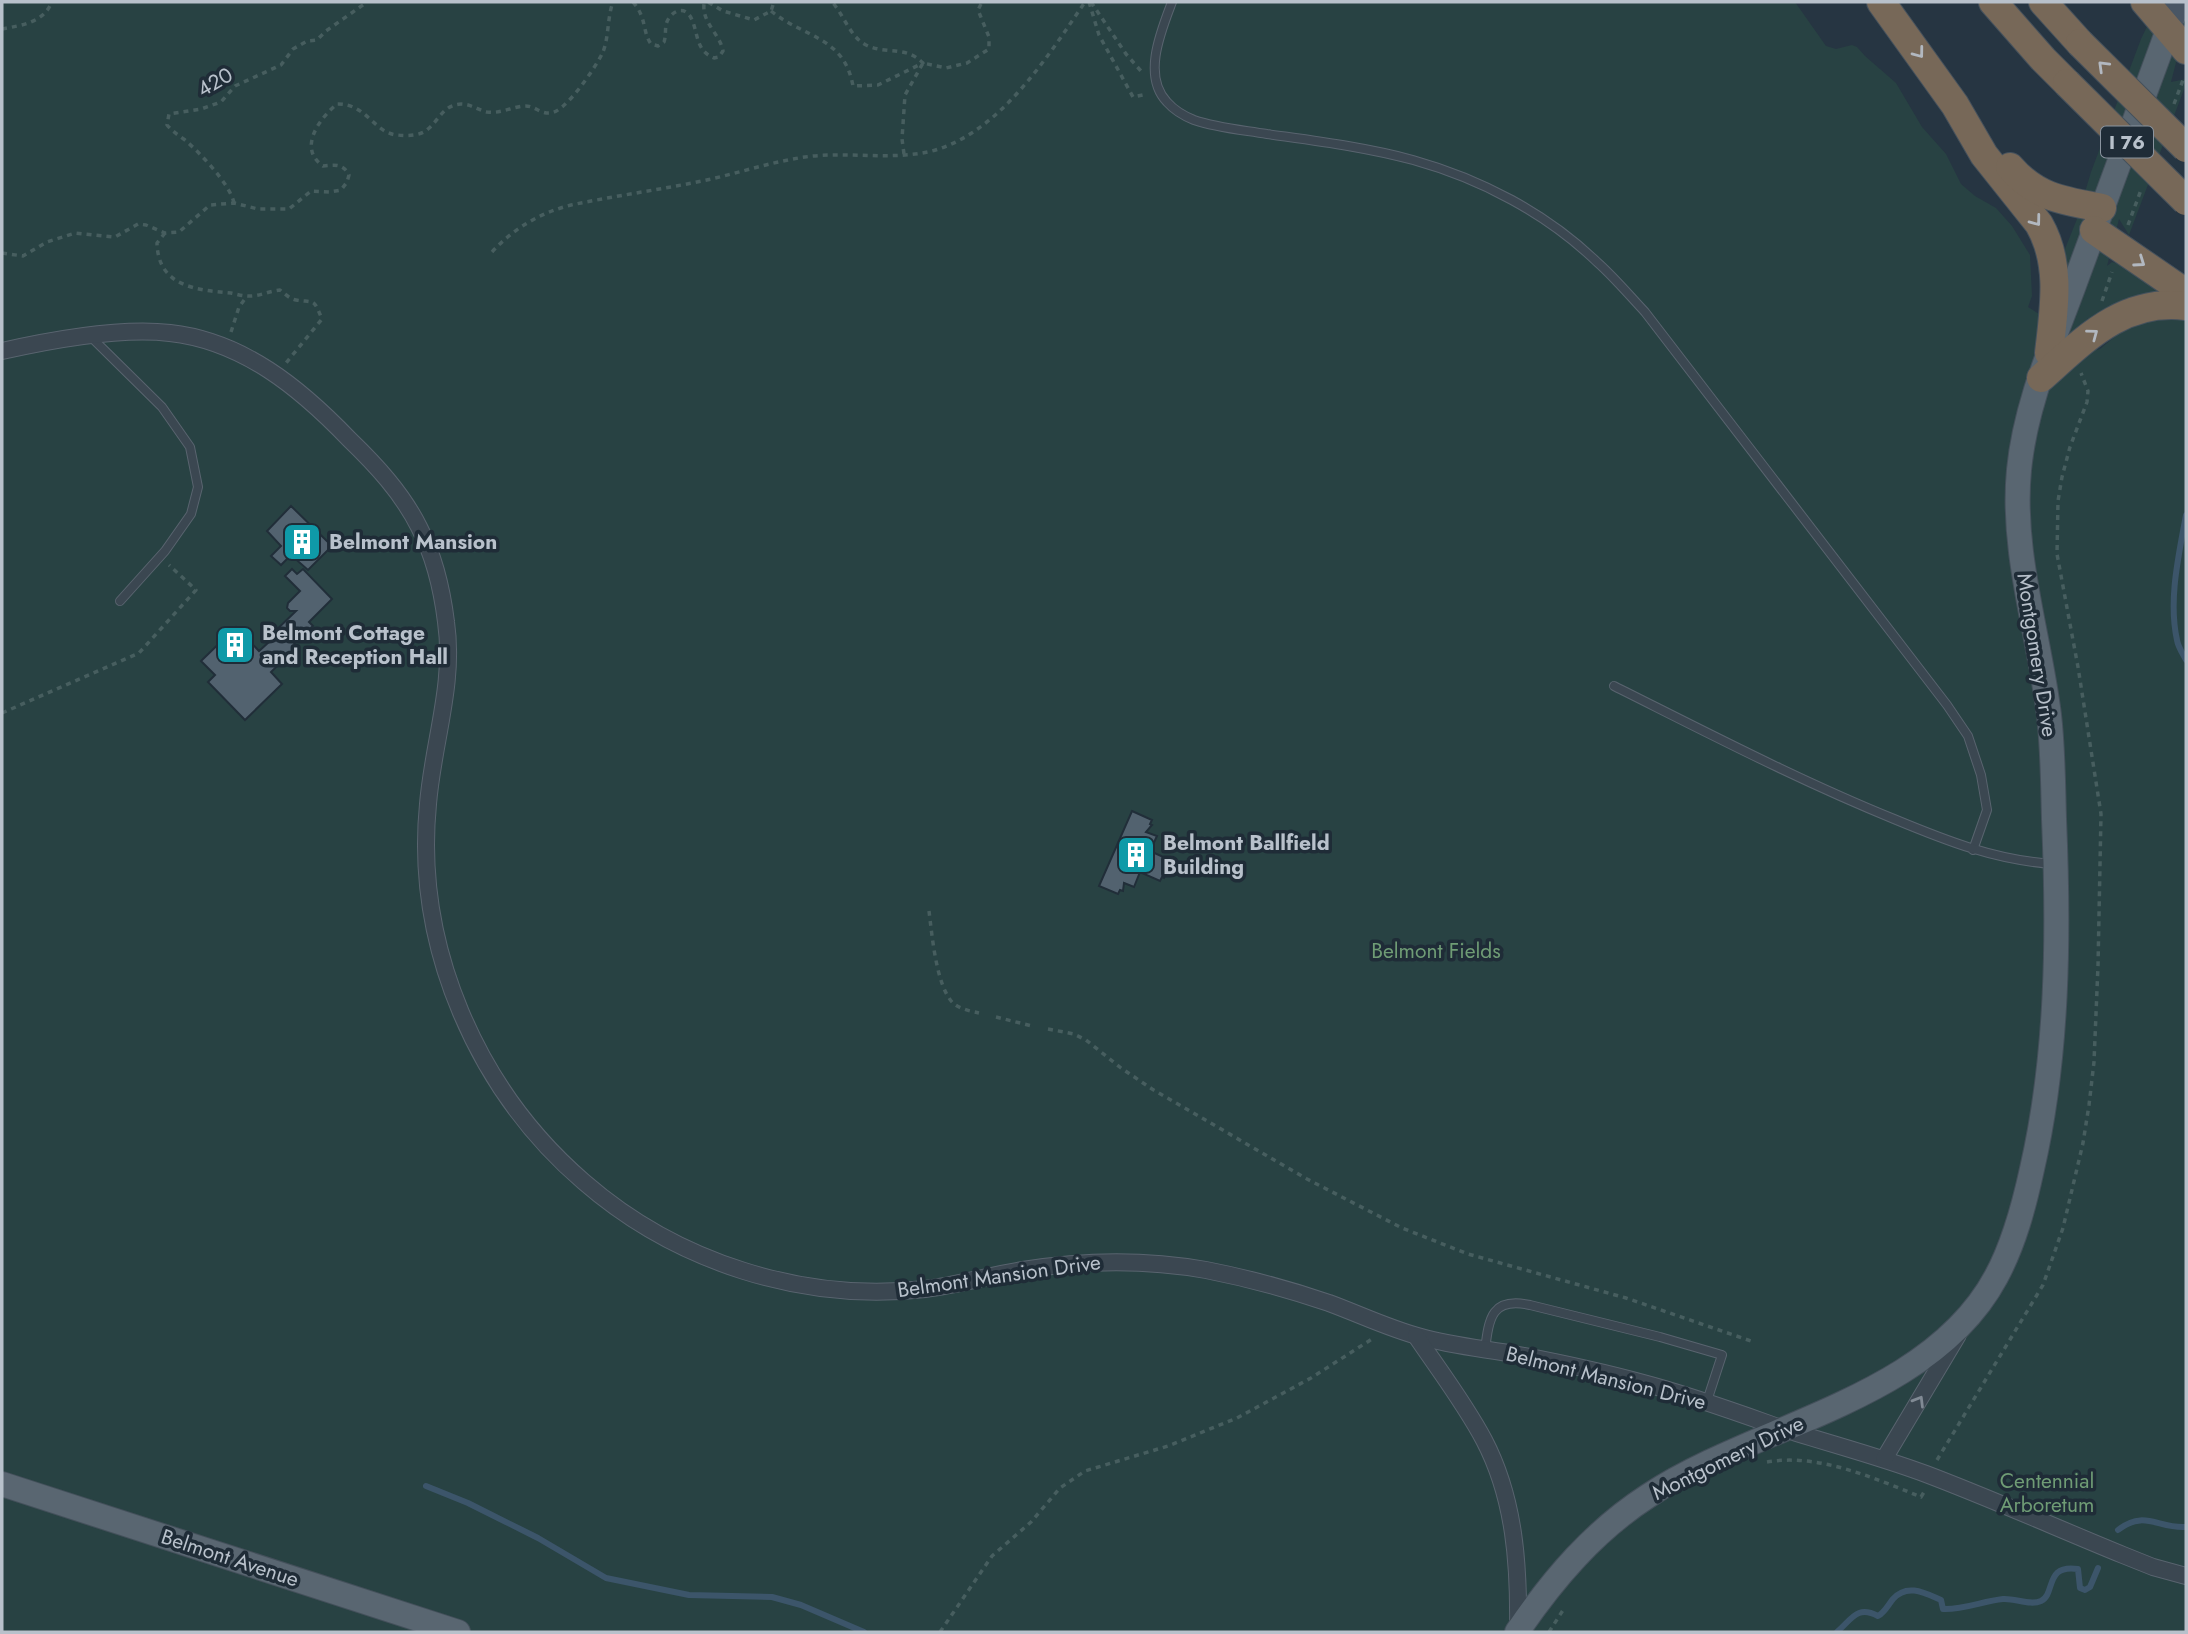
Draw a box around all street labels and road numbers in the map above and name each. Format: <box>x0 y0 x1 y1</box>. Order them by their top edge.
street label: 420 <box>192 60 238 104</box>
road number: I 76 <box>2101 126 2153 158</box>
street label: Montgomery Drive <box>2009 571 2065 739</box>
street label: Belmont Mansion Drive <box>895 1247 1103 1305</box>
street label: Belmont Mansion Drive <box>1503 1339 1709 1417</box>
street label: Montgomery Drive <box>1647 1408 1809 1508</box>
street label: Belmont Avenue <box>157 1522 303 1594</box>

